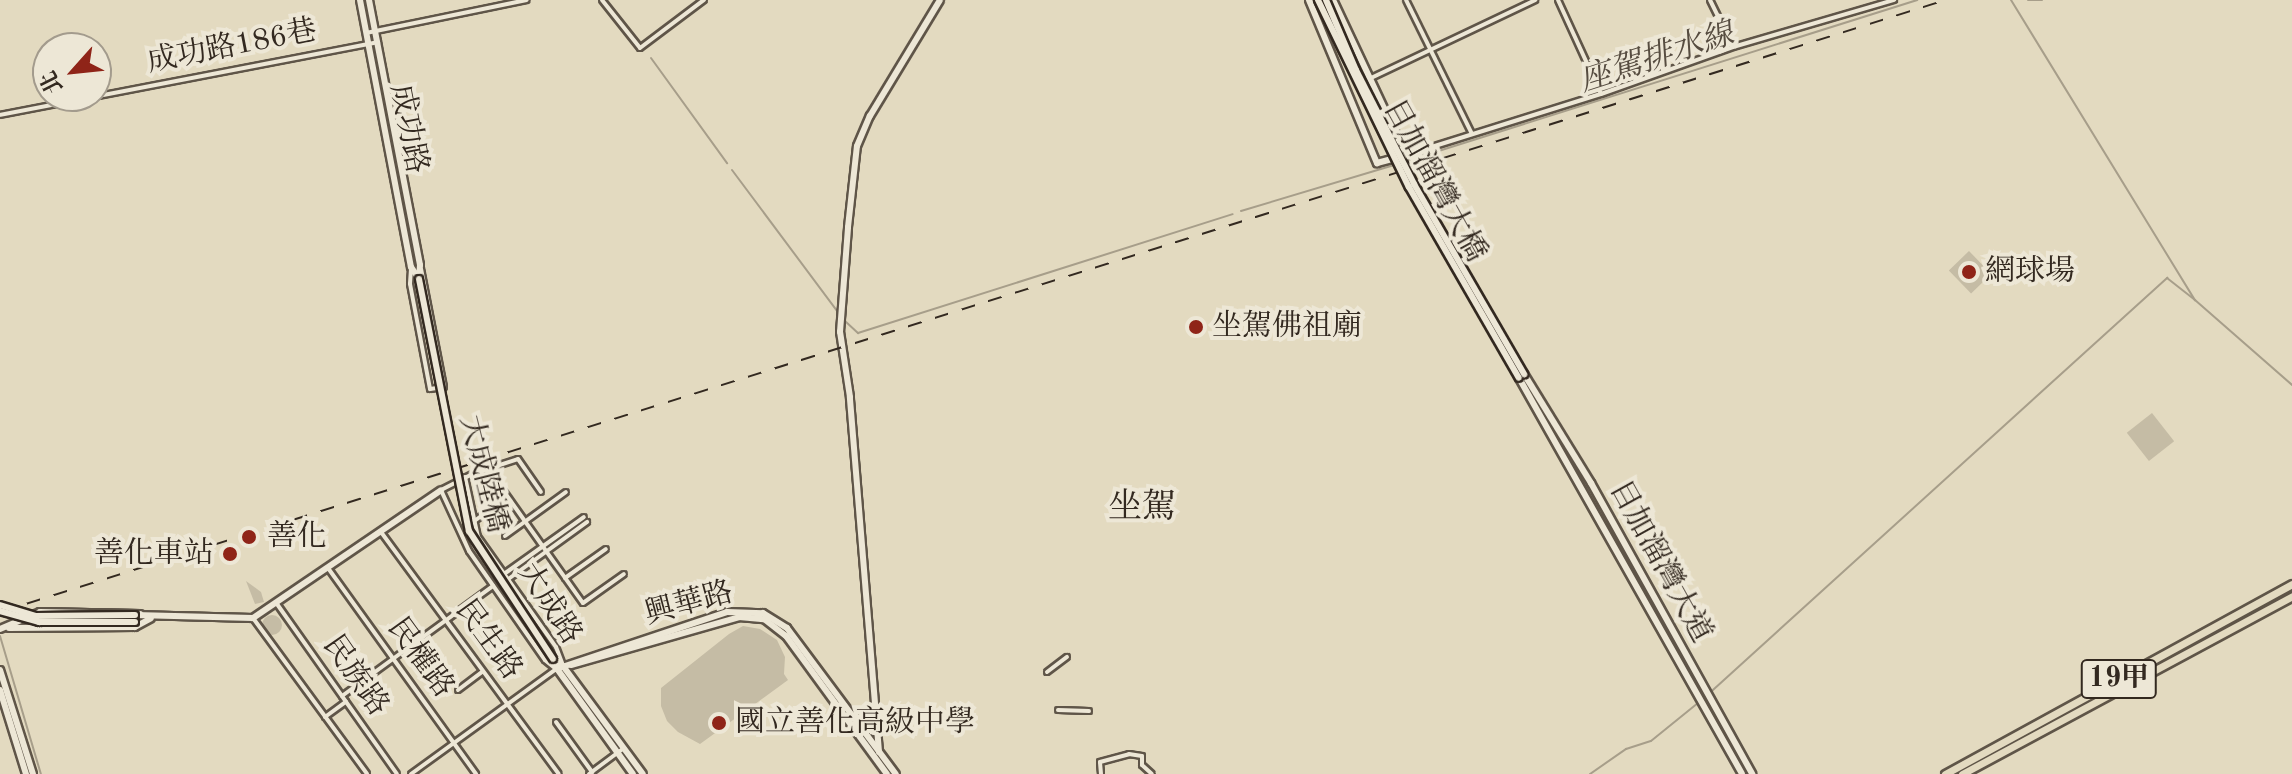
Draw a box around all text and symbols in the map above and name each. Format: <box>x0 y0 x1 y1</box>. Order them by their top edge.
street label: 成功路186巷 <box>144 13 320 81</box>
water label: 座駕排水線 <box>1575 16 1739 102</box>
north arrow <box>32 32 112 112</box>
text: 北 <box>38 67 67 97</box>
street label: 成功路 <box>382 81 434 177</box>
street label: 目加溜灣大橋 <box>1375 94 1493 268</box>
place label: 網球場 <box>1985 254 2075 290</box>
marker: 網球場 <box>1960 263 1978 281</box>
place label: 坐駕佛祖廟 <box>1212 309 1362 345</box>
marker: 坐駕佛祖廟 <box>1187 318 1205 336</box>
street label: 大成陸橋 <box>451 411 515 537</box>
street label: 目加溜灣大道 <box>1601 475 1719 649</box>
district label: 坐駕 <box>1108 489 1176 529</box>
place label: 善化 <box>267 519 327 555</box>
marker: 善化 <box>238 526 260 548</box>
place label: 善化車站 <box>94 536 214 572</box>
marker: 善化車站 <box>221 545 239 563</box>
street label: 大成路 <box>509 556 589 652</box>
street label: 興華路 <box>641 575 737 633</box>
street label: 民生路 <box>447 593 529 687</box>
street label: 民權路 <box>379 611 461 705</box>
street label: 民族路 <box>314 629 396 723</box>
road number: 19甲 <box>2079 655 2159 703</box>
place label: 國立善化高級中學 <box>735 705 975 741</box>
marker: 國立善化高級中學 <box>710 714 728 732</box>

